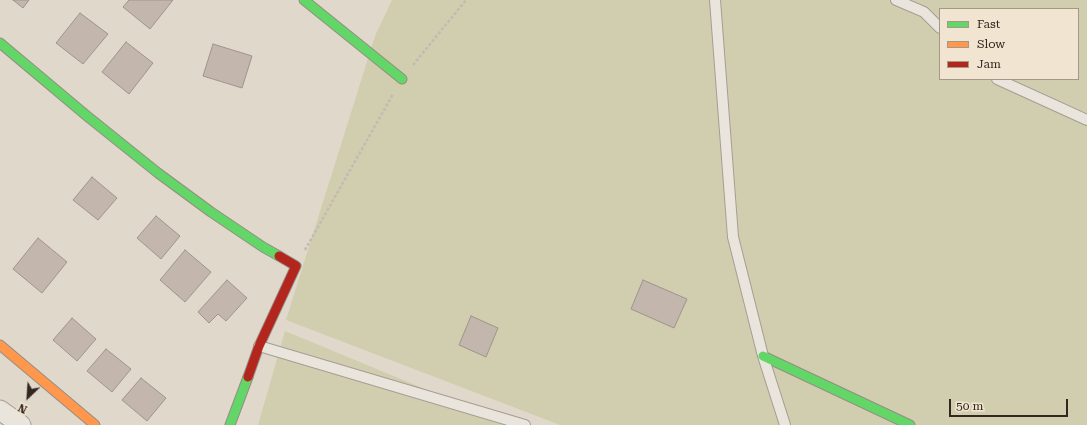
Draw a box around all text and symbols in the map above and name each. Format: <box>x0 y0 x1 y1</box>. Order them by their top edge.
legend <box>939 8 1079 80</box>
text: Fast <box>977 17 1000 31</box>
text: Slow <box>977 37 1005 51</box>
text: Jam <box>977 57 1001 71</box>
north arrow <box>8 377 48 417</box>
scale bar <box>951 391 1070 417</box>
text: 50 m <box>956 399 983 413</box>
text: N <box>16 401 29 416</box>

